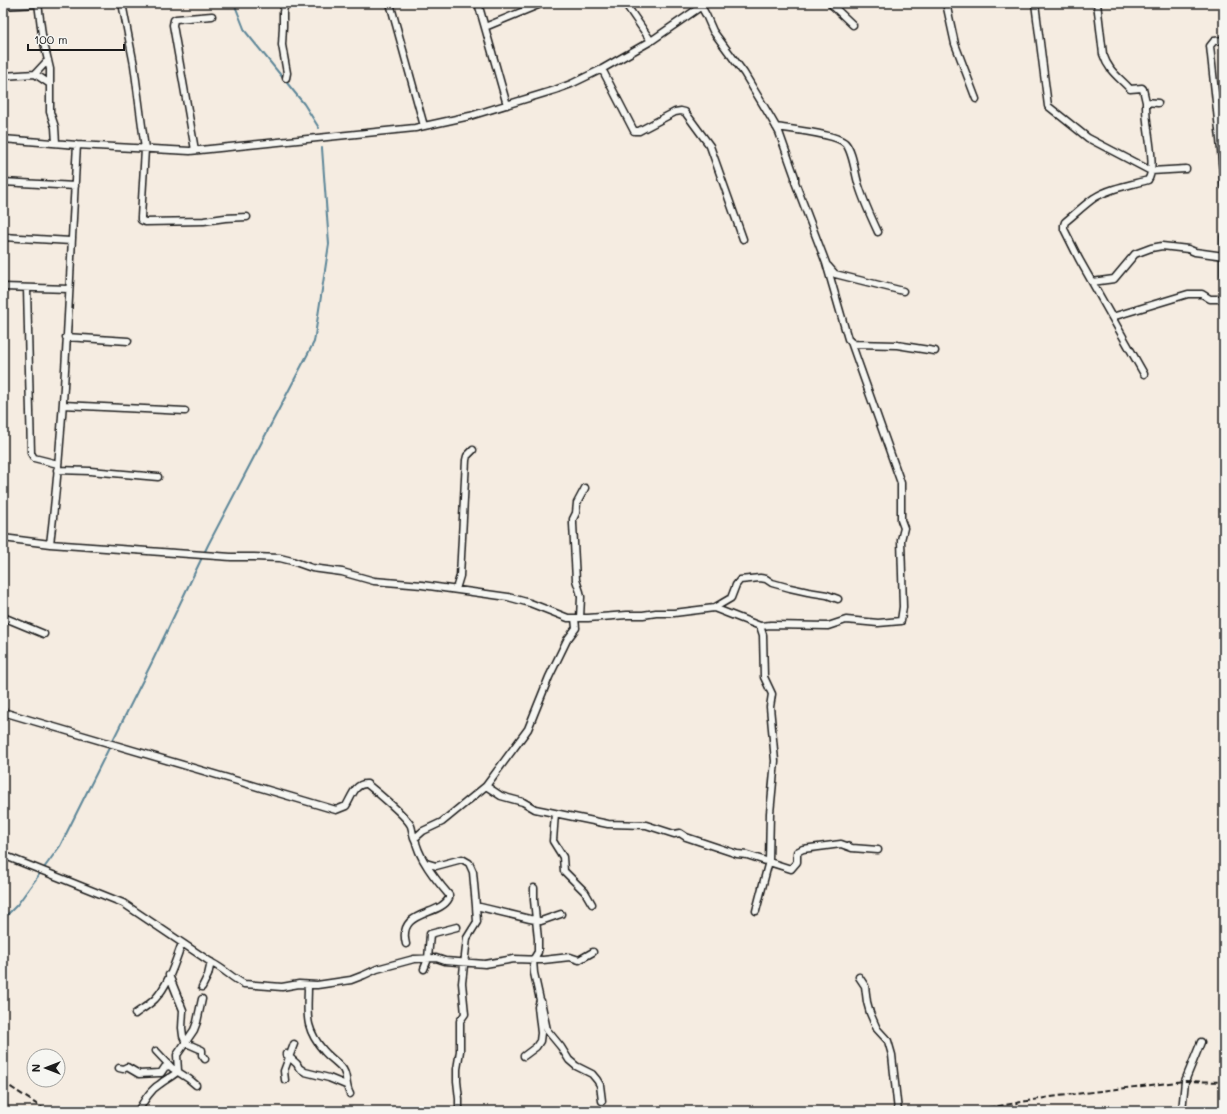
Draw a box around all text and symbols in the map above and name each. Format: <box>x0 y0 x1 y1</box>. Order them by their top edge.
scale bar <box>28 26 124 52</box>
text: 100 m <box>34 31 68 47</box>
north arrow <box>26 1048 66 1088</box>
text: N <box>28 1064 43 1072</box>

